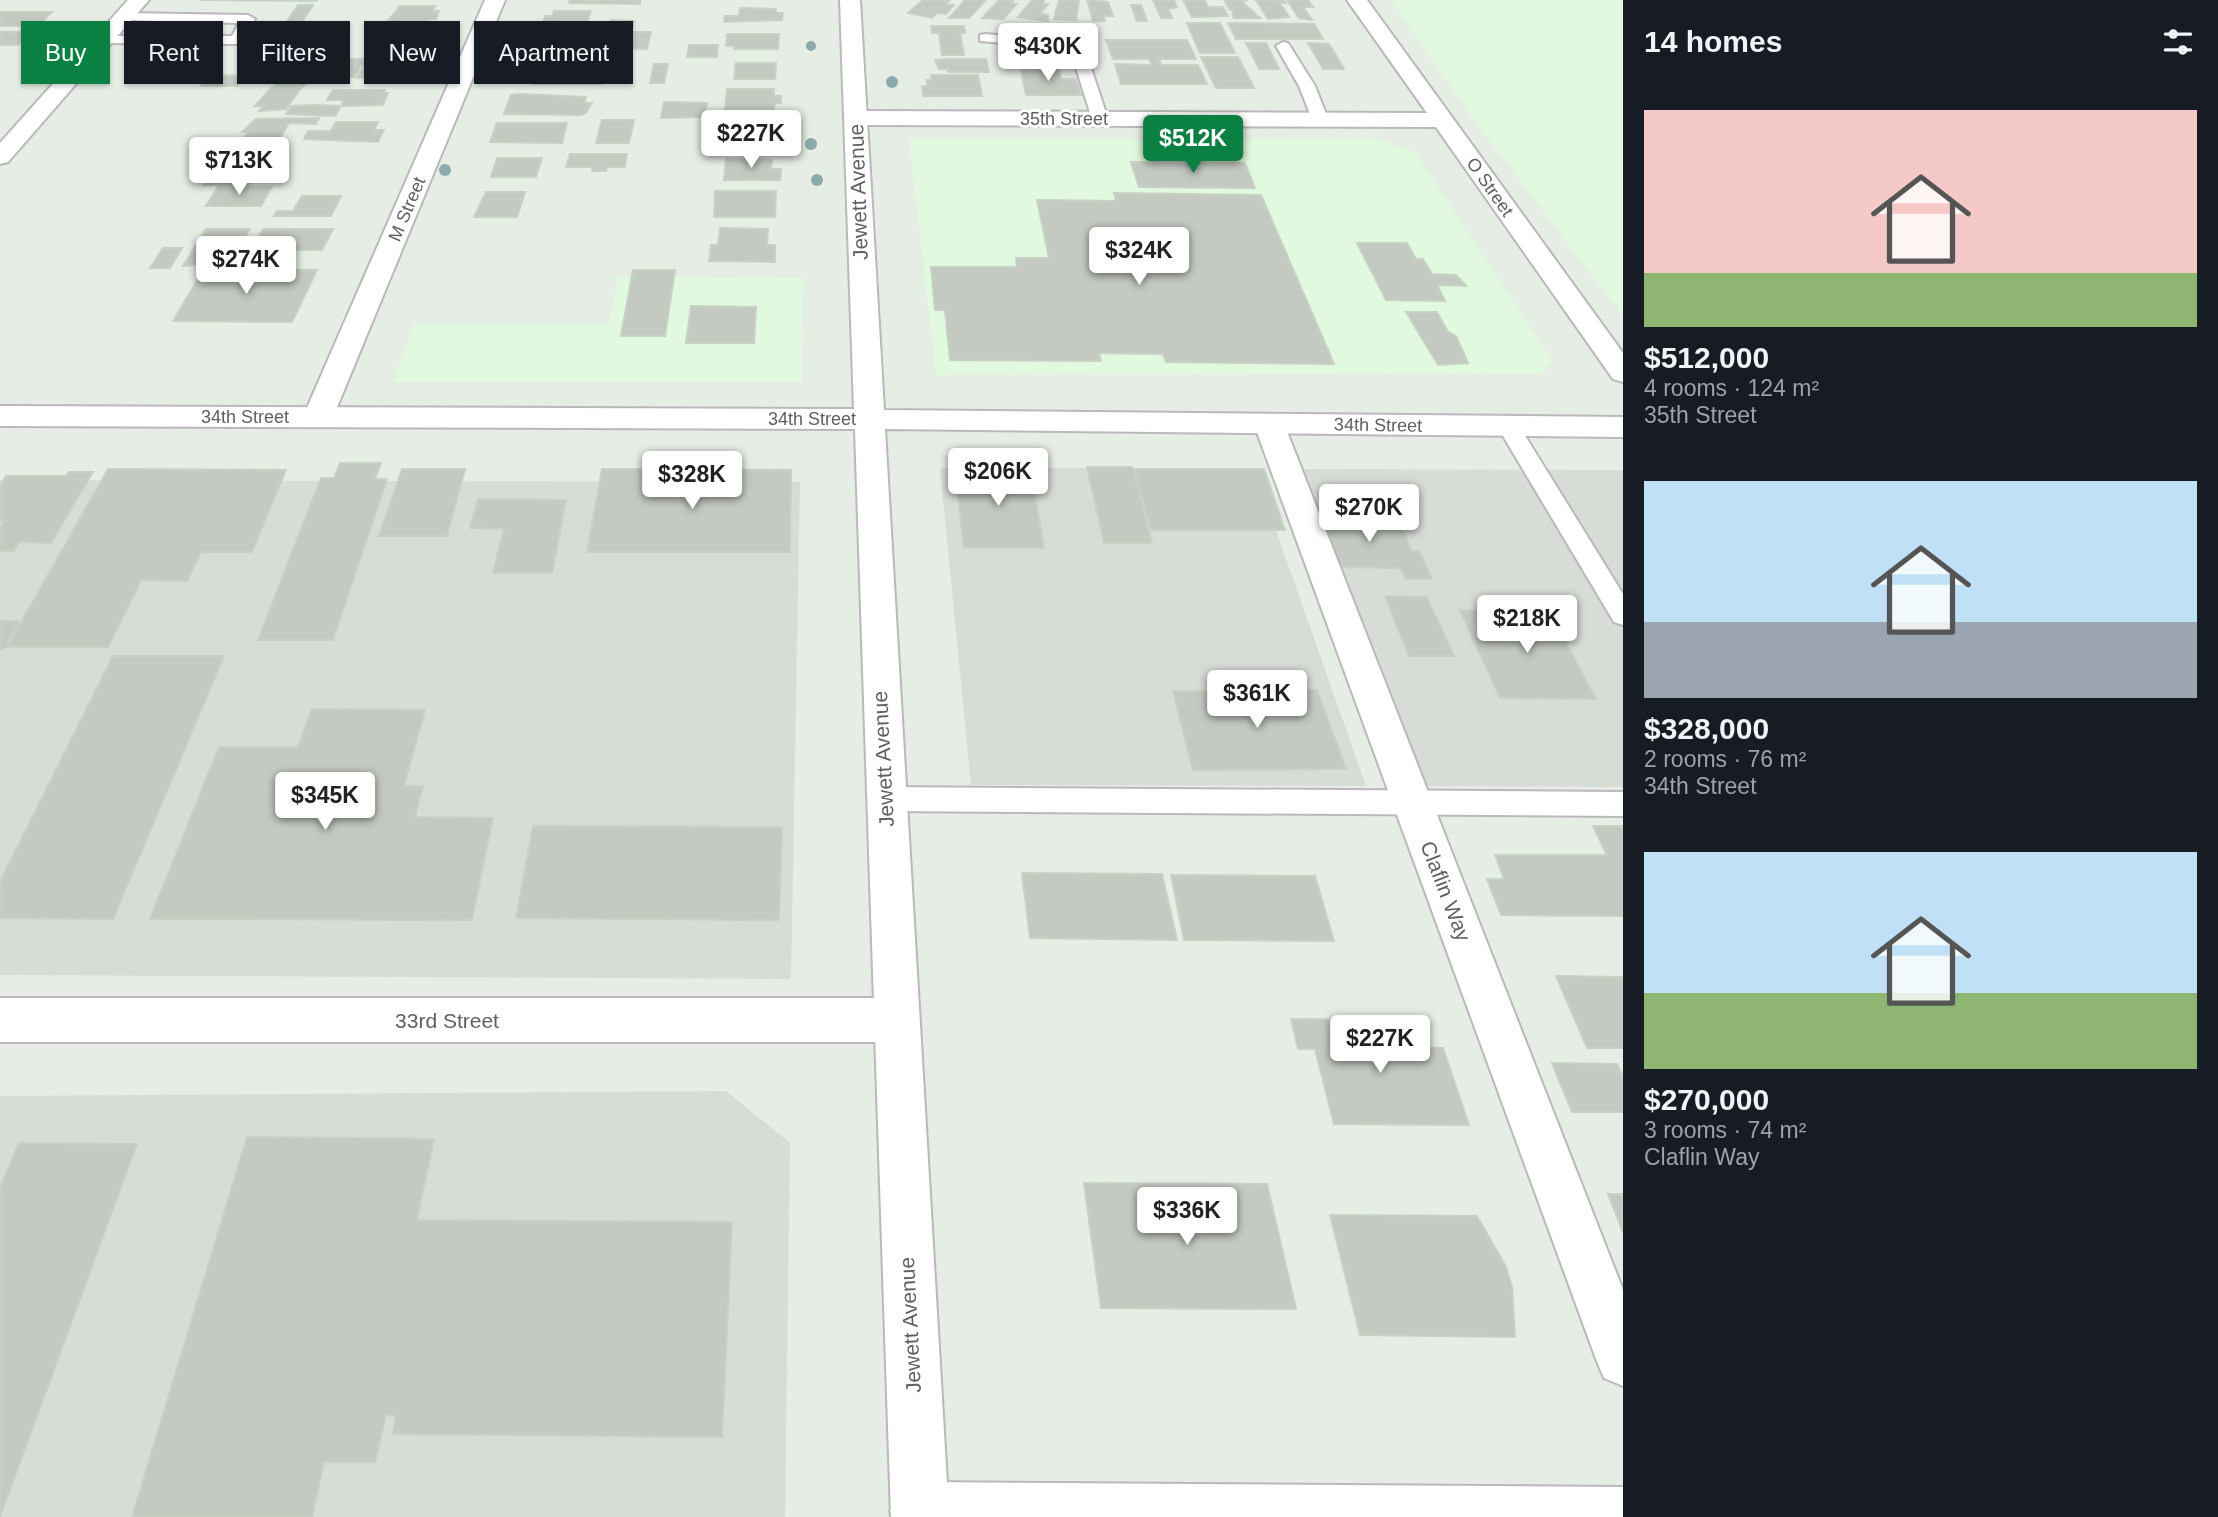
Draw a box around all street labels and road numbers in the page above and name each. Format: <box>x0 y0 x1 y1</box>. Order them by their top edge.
street label: 35th Street <box>1020 109 1108 129</box>
street label: Jewett Avenue <box>844 124 872 260</box>
street label: O Street <box>1463 154 1517 220</box>
street label: M Street <box>385 174 429 244</box>
street label: 34th Street <box>201 407 289 427</box>
street label: 34th Street <box>768 409 856 429</box>
street label: 34th Street <box>1334 414 1422 436</box>
street label: Jewett Avenue <box>868 690 898 828</box>
street label: Claflin Way <box>1416 838 1476 945</box>
street label: 33rd Street <box>395 1009 499 1032</box>
street label: Jewett Avenue <box>895 1256 925 1394</box>

